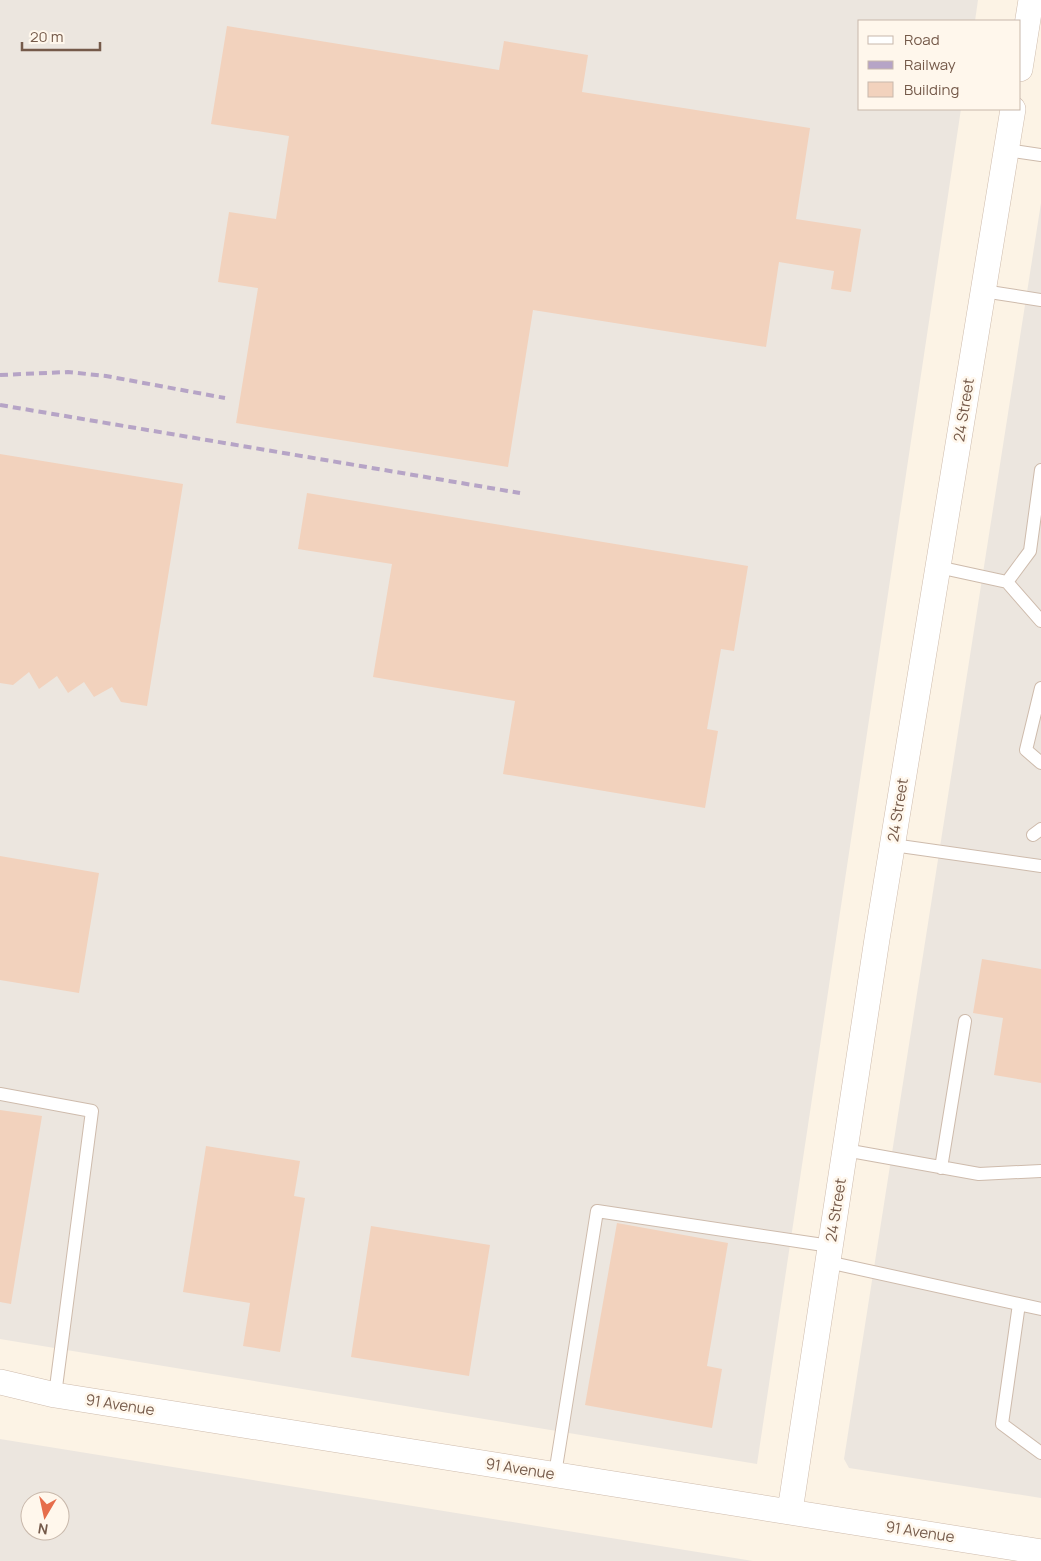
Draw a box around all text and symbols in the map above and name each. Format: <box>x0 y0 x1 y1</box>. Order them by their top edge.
scale bar <box>22 20 100 52</box>
legend <box>858 20 1021 110</box>
text: 20 m <box>30 26 63 47</box>
text: Road <box>904 29 940 50</box>
text: Railway <box>904 54 956 75</box>
text: Building <box>904 79 959 100</box>
street label: 24 Street <box>948 377 979 443</box>
street label: 24 Street <box>882 777 913 843</box>
street label: 24 Street <box>820 1177 851 1243</box>
street label: 91 Avenue <box>84 1389 156 1420</box>
street label: 91 Avenue <box>484 1453 556 1484</box>
north arrow <box>20 1491 70 1541</box>
street label: 91 Avenue <box>884 1516 956 1547</box>
text: N <box>36 1519 49 1540</box>

